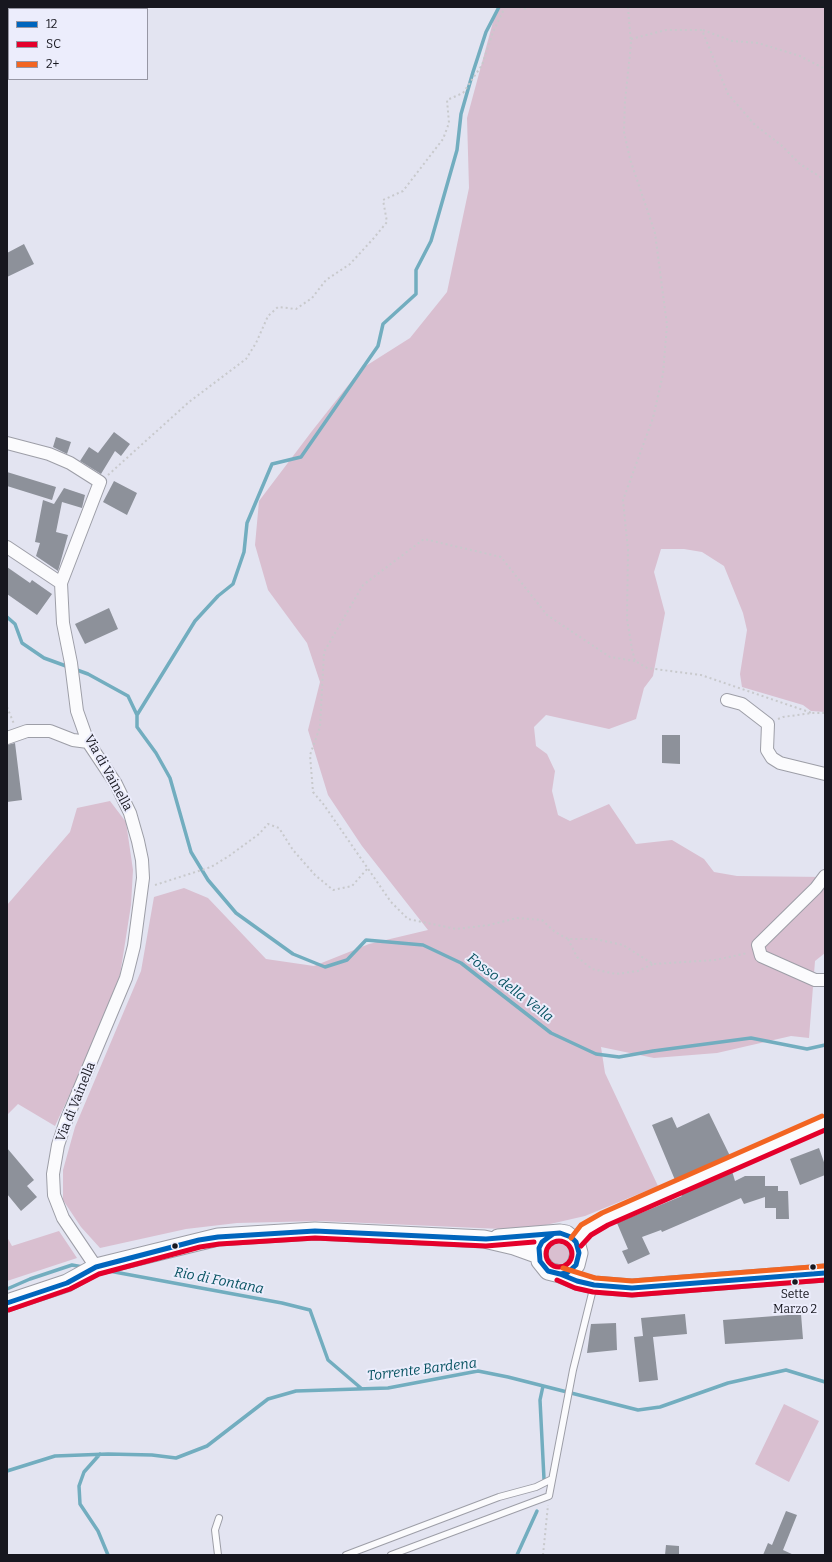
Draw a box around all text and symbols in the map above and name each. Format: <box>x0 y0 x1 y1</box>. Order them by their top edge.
legend <box>8 8 148 80</box>
text: 12 <box>46 17 57 31</box>
text: SC <box>46 37 61 51</box>
text: 2+ <box>46 57 59 71</box>
street label: Via di Vainella <box>81 732 135 814</box>
water label: Fosso della Vella <box>463 950 557 1026</box>
street label: Via di Vainella <box>53 1060 99 1144</box>
unlabelled marker <box>170 1241 180 1251</box>
unlabelled marker <box>808 1262 818 1272</box>
water label: Rio di Fontana <box>173 1264 265 1298</box>
marker: Sette Marzo 2 <box>790 1277 800 1287</box>
place label: Sette Marzo 2 <box>773 1288 817 1316</box>
water label: Torrente Bardena <box>366 1355 478 1385</box>

